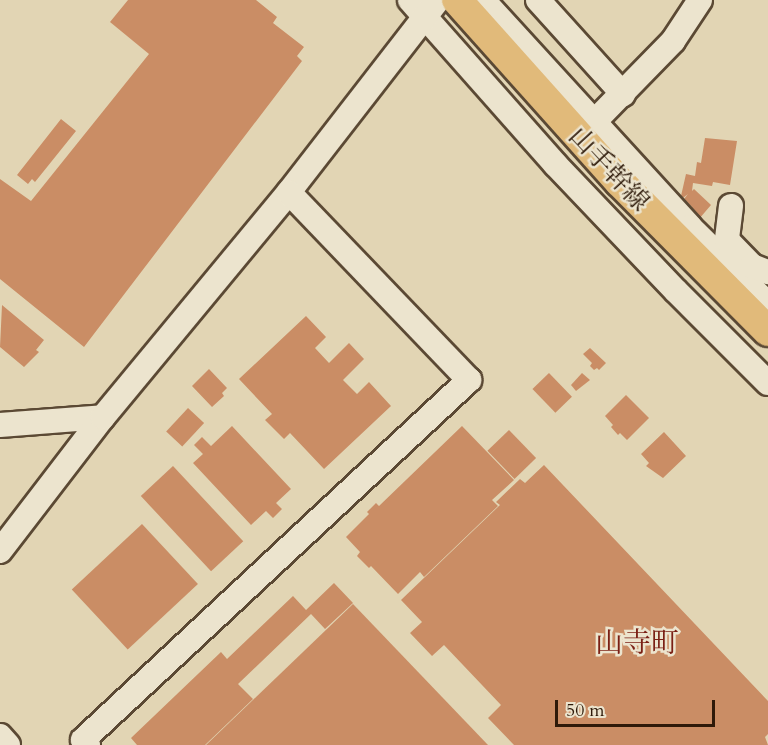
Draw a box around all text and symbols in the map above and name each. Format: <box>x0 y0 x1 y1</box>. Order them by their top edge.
street label: 山手幹線 <box>562 120 656 218</box>
district label: 山寺町 <box>595 626 679 660</box>
scale bar <box>558 688 718 726</box>
text: 50 m <box>566 698 605 723</box>

